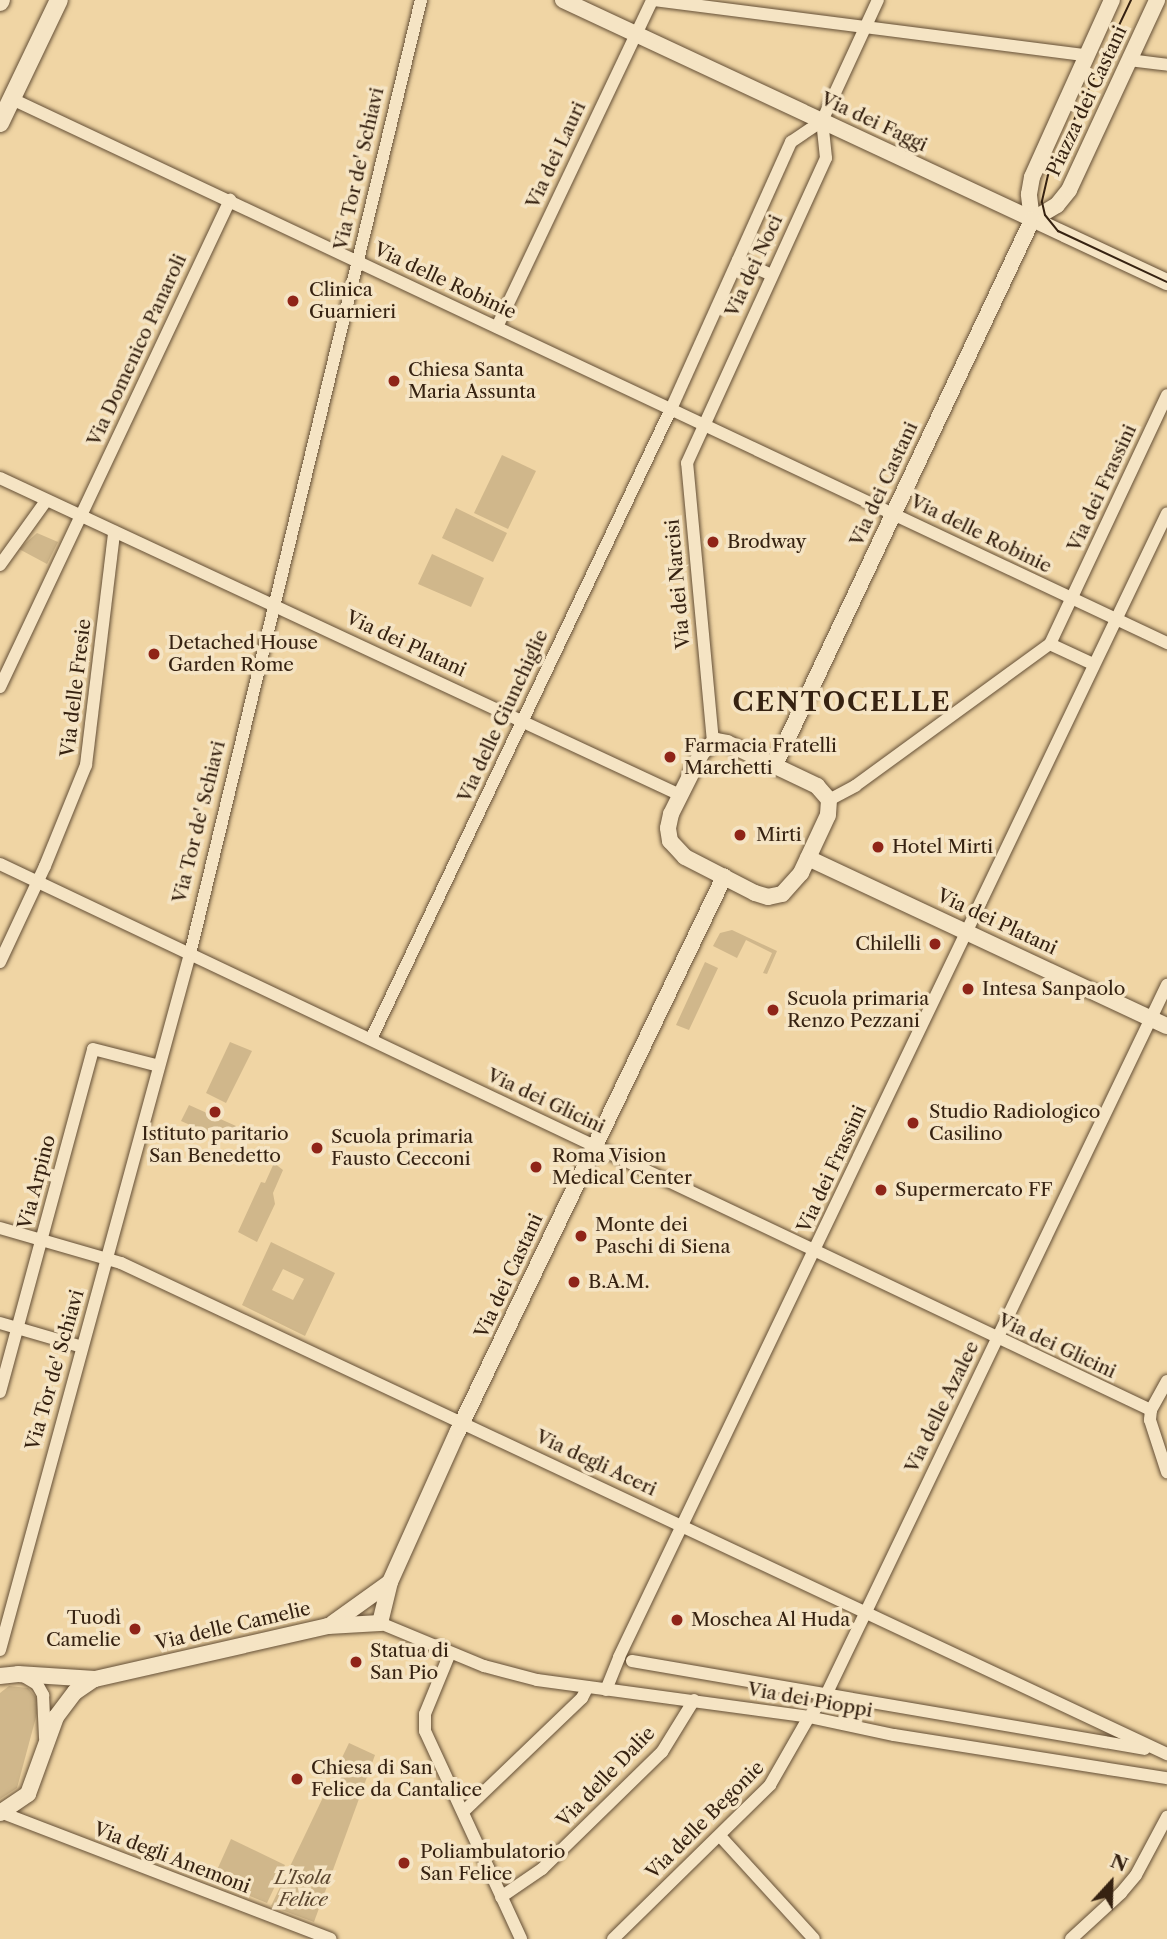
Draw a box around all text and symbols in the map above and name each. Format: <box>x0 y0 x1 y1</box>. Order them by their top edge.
street label: Piazza dei Castani <box>1042 22 1132 180</box>
street label: Via Tor de' Schiavi <box>329 85 389 253</box>
street label: Via dei Faggi <box>817 87 931 157</box>
street label: Via dei Lauri <box>521 98 591 212</box>
street label: Via dei Noci <box>720 211 788 321</box>
street label: Via delle Robinie <box>370 238 520 324</box>
street label: Via Domenico Panaroli <box>82 250 192 450</box>
place label: Clinica Guarnieri <box>309 279 396 323</box>
marker: Clinica Guarnieri <box>283 291 303 311</box>
place label: Chiesa Santa Maria Assunta <box>408 359 537 403</box>
marker: Chiesa Santa Maria Assunta <box>386 373 402 389</box>
street label: Via dei Castani <box>845 418 923 550</box>
street label: Via dei Frassini <box>1063 421 1141 555</box>
street label: Via delle Robinie <box>906 490 1056 578</box>
street label: Via dei Narcisi <box>661 518 695 650</box>
place label: Brodway <box>727 531 806 553</box>
marker: Brodway <box>705 534 721 550</box>
street label: Via dei Platani <box>342 606 470 682</box>
street label: Via delle Fresie <box>56 618 96 758</box>
street label: Via delle Giunchiglie <box>453 626 553 806</box>
place label: Detached House Garden Rome <box>168 632 318 676</box>
marker: Detached House Garden Rome <box>146 646 162 662</box>
district label: CENTOCELLE <box>734 687 950 719</box>
place label: Farmacia Fratelli Marchetti <box>684 735 837 779</box>
street label: Via Tor de' Schiavi <box>168 738 230 906</box>
marker: Farmacia Fratelli Marchetti <box>662 749 678 765</box>
place label: Mirti <box>756 824 801 846</box>
marker: Mirti <box>730 825 750 845</box>
place label: Hotel Mirti <box>892 836 993 858</box>
marker: Hotel Mirti <box>870 839 886 855</box>
street label: Via dei Platani <box>933 884 1061 960</box>
place label: Chilelli <box>855 933 921 955</box>
marker: Chilelli <box>927 936 943 952</box>
place label: Intesa Sanpaolo <box>982 978 1126 1000</box>
marker: Intesa Sanpaolo <box>960 981 976 997</box>
place label: Scuola primaria Renzo Pezzani <box>787 988 929 1032</box>
marker: Scuola primaria Renzo Pezzani <box>765 1002 781 1018</box>
street label: Via dei Glicini <box>483 1064 609 1138</box>
place label: Studio Radiologico Casilino <box>929 1101 1101 1145</box>
street label: Via dei Frassini <box>793 1102 871 1236</box>
marker: Istituto paritario San Benedetto <box>207 1104 223 1120</box>
marker: Studio Radiologico Casilino <box>903 1113 923 1133</box>
place label: Istituto paritario San Benedetto <box>141 1123 289 1167</box>
place label: Scuola primaria Fausto Cecconi <box>331 1126 473 1170</box>
street label: Via Arpino <box>13 1132 61 1232</box>
marker: Scuola primaria Fausto Cecconi <box>309 1140 325 1156</box>
place label: Roma Vision Medical Center <box>552 1145 692 1189</box>
marker: Roma Vision Medical Center <box>526 1157 546 1177</box>
place label: Supermercato FF <box>895 1179 1053 1201</box>
marker: Supermercato FF <box>873 1182 889 1198</box>
street label: Via dei Castani <box>470 1210 548 1342</box>
place label: Monte dei Paschi di Siena <box>595 1214 730 1258</box>
marker: Monte dei Paschi di Siena <box>573 1228 589 1244</box>
place label: B.A.M. <box>588 1271 649 1293</box>
marker: B.A.M. <box>566 1274 582 1290</box>
street label: Via Tor de' Schiavi <box>21 1286 89 1454</box>
street label: Via dei Glicini <box>994 1309 1120 1383</box>
street label: Via delle Azalee <box>900 1337 984 1477</box>
street label: Via degli Aceri <box>532 1425 660 1501</box>
street label: Via delle Camelie <box>153 1597 313 1655</box>
place label: Tuodì Camelie <box>46 1607 121 1651</box>
place label: Moschea Al Huda <box>691 1609 851 1631</box>
marker: Moschea Al Huda <box>669 1612 685 1628</box>
marker: Tuodì Camelie <box>127 1621 143 1637</box>
place label: Statua di San Pio <box>370 1640 449 1684</box>
marker: Statua di San Pio <box>348 1654 364 1670</box>
street label: Via dei Pioppi <box>746 1678 874 1722</box>
street label: Via delle Dalie <box>552 1722 660 1832</box>
street label: Via delle Begonie <box>641 1756 769 1884</box>
place label: Chiesa di San Felice da Cantalice <box>311 1757 482 1801</box>
marker: Chiesa di San Felice da Cantalice <box>289 1771 305 1787</box>
street label: Via degli Anemoni <box>90 1817 254 1899</box>
place label: Poliambulatorio San Felice <box>420 1841 565 1885</box>
north arrow <box>1076 1848 1146 1918</box>
text: N <box>1107 1849 1131 1877</box>
marker: Poliambulatorio San Felice <box>394 1853 414 1873</box>
park label: L'Isola Felice <box>275 1867 331 1911</box>

